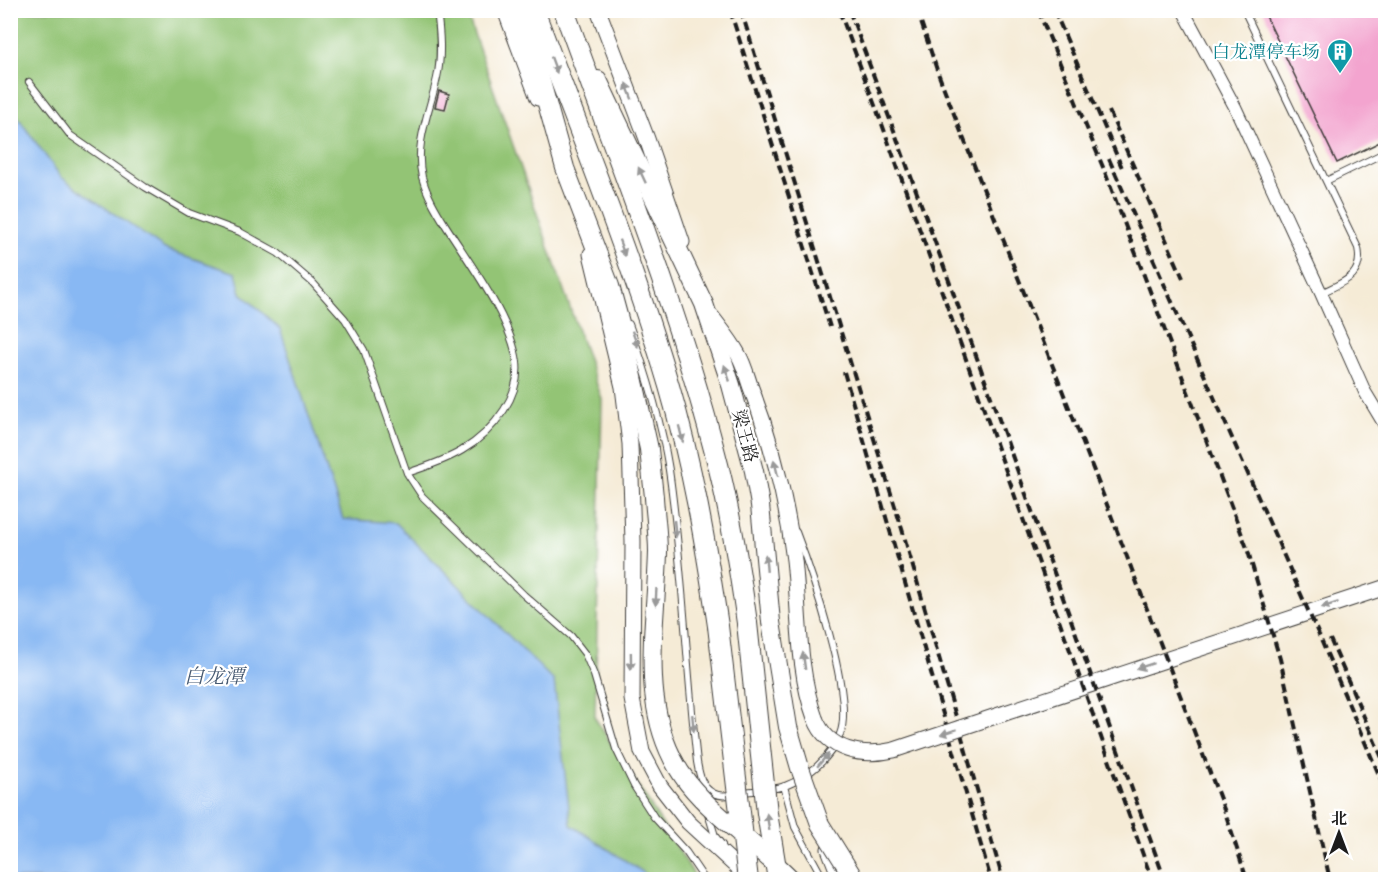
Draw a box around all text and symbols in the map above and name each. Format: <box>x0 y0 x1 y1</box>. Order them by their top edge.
building icon: 白龙潭停车场 <box>1325 37 1355 75</box>
place label: 白龙潭停车场 <box>1212 41 1320 63</box>
one-way arrow <box>550 57 560 75</box>
one-way arrow <box>623 81 633 99</box>
one-way arrow <box>638 166 647 183</box>
one-way arrow <box>618 239 628 257</box>
one-way arrow <box>630 330 640 348</box>
one-way arrow <box>721 364 731 382</box>
street label: 梁王路 <box>727 407 763 465</box>
one-way arrow <box>677 425 687 443</box>
one-way arrow <box>770 459 780 477</box>
one-way arrow <box>670 519 680 538</box>
one-way arrow <box>761 554 771 573</box>
one-way arrow <box>651 588 660 607</box>
one-way arrow <box>1321 601 1339 610</box>
one-way arrow <box>626 651 636 670</box>
one-way arrow <box>799 651 808 670</box>
one-way arrow <box>1136 662 1154 672</box>
water label: 白龙潭 <box>184 664 247 688</box>
one-way arrow <box>688 713 698 732</box>
one-way arrow <box>940 727 958 737</box>
one-way arrow <box>816 752 829 768</box>
north arrow <box>1309 803 1369 863</box>
text: 北 <box>1331 809 1347 828</box>
one-way arrow <box>764 812 773 831</box>

